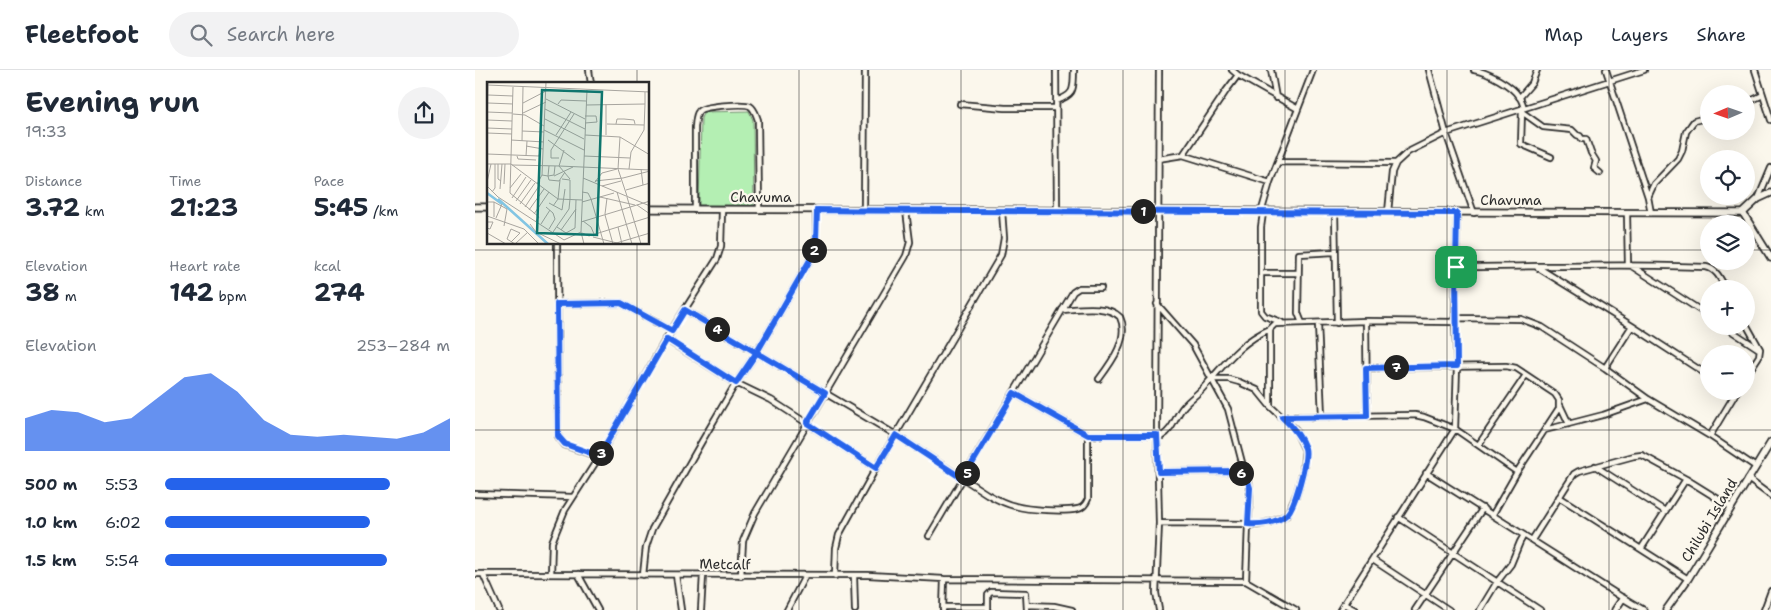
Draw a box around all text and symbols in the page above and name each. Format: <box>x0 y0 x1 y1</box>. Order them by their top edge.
search box <box>169 12 519 57</box>
text: Fleetfoot <box>25 19 139 51</box>
icon: search <box>187 21 215 49</box>
text: Search here <box>227 22 335 47</box>
text: Map <box>1545 23 1583 47</box>
text: Layers <box>1611 23 1668 47</box>
text: Share <box>1696 23 1746 47</box>
inset map <box>487 82 650 245</box>
text: Evening run <box>25 83 200 121</box>
north arrow <box>1700 85 1755 140</box>
map controls <box>1700 85 1755 400</box>
button: share <box>398 87 450 139</box>
text: 19:33 <box>25 121 67 142</box>
button: locate <box>1700 150 1755 205</box>
text: Distance <box>25 172 82 190</box>
text: Time <box>169 172 201 190</box>
text: Pace <box>314 172 344 190</box>
street label: Chavuma <box>730 188 792 206</box>
text: 3.72 <box>25 190 80 224</box>
text: 21:23 <box>169 190 238 224</box>
text: 5:45 <box>314 190 368 224</box>
street label: Chavuma <box>1480 191 1542 209</box>
pin: 1 <box>1131 198 1155 224</box>
text: km <box>80 202 104 220</box>
text: /km <box>368 202 398 220</box>
text: 1 <box>1140 202 1147 220</box>
button: layers <box>1700 215 1755 270</box>
pin: 2 <box>801 238 827 262</box>
text: 2 <box>810 241 819 259</box>
pin <box>1435 246 1477 288</box>
icon: arrive <box>1442 253 1470 281</box>
text: Elevation <box>25 257 88 275</box>
text: Heart rate <box>169 257 241 275</box>
text: kcal <box>314 257 341 275</box>
text: 38 <box>25 275 60 309</box>
text: 142 <box>169 275 214 309</box>
text: 274 <box>314 275 365 309</box>
button: + <box>1700 280 1755 335</box>
text: m <box>60 287 77 305</box>
text: bpm <box>214 287 247 305</box>
pin: 4 <box>705 316 729 342</box>
text: 4 <box>713 320 722 338</box>
text: Elevation <box>25 335 97 356</box>
text: 253–284 m <box>356 335 450 356</box>
button: − <box>1700 345 1755 400</box>
pin: 7 <box>1383 354 1409 380</box>
text: 7 <box>1392 358 1401 376</box>
pin: 3 <box>589 440 613 466</box>
text: 3 <box>597 444 606 462</box>
pin: 5 <box>955 460 979 486</box>
pin: 6 <box>1229 460 1253 486</box>
text: 5 <box>963 464 972 482</box>
text: 6 <box>1237 464 1246 482</box>
text: 500 m <box>25 474 77 495</box>
text: 5:53 <box>105 474 139 495</box>
street label: Chilubi Island <box>1677 475 1741 565</box>
text: 1.0 km <box>25 512 77 533</box>
text: 6:02 <box>105 512 141 533</box>
text: 1.5 km <box>25 550 77 571</box>
text: 5:54 <box>105 550 139 571</box>
street label: Metcalf <box>699 555 752 573</box>

